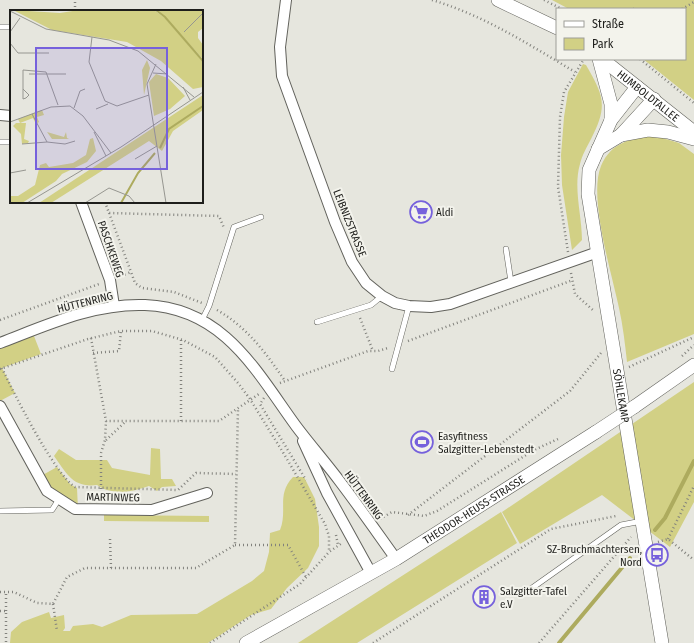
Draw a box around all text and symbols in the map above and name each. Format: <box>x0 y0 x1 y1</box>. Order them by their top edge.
legend <box>556 8 686 60</box>
inset map <box>10 10 203 203</box>
text: Straße <box>592 17 624 31</box>
text: Park <box>592 37 614 51</box>
street label: HUMBOLDTALLEE <box>614 68 681 125</box>
street label: LEIBNIZSTRASSE <box>330 188 369 259</box>
supermarket icon: Aldi <box>408 199 434 225</box>
place label: Aldi <box>436 206 454 219</box>
street label: PASCHKEWEG <box>95 219 126 279</box>
street label: HÜTTENRING <box>56 289 114 316</box>
street label: SÖHLEKAMP <box>610 368 632 424</box>
sports icon: Easyfitness Salzgitter-Lebenstedt <box>409 429 435 455</box>
place label: Easyfitness Salzgitter-Lebenstedt <box>438 430 535 456</box>
street label: HÜTTENRING <box>342 468 386 522</box>
street label: THEODOR-HEUSS-STRASSE <box>421 473 527 547</box>
street label: MARTINWEG <box>86 491 140 504</box>
bus stop icon: SZ-Bruchmachtersen, Nord <box>644 542 670 568</box>
place label: SZ-Bruchmachtersen, Nord <box>547 543 642 569</box>
building icon: Salzgitter-Tafel e.V <box>471 584 497 610</box>
place label: Salzgitter-Tafel e.V <box>500 585 567 611</box>

